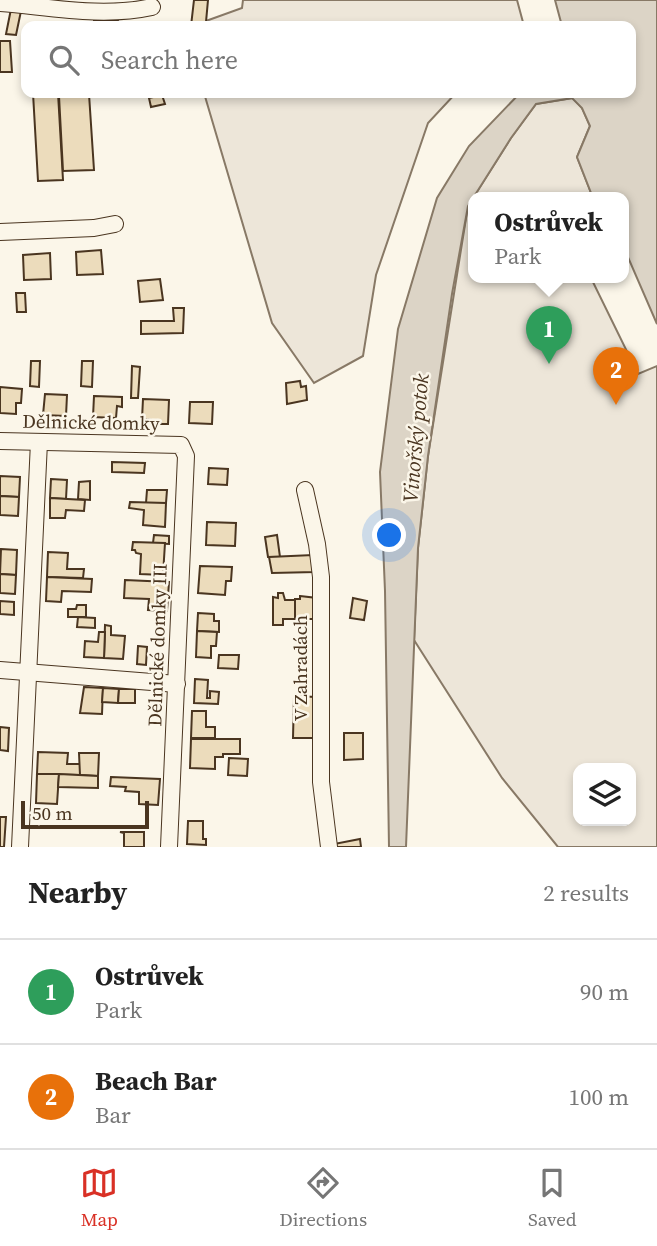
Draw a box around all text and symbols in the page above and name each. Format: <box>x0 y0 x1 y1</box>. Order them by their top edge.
search box <box>21 21 636 98</box>
icon: search <box>45 41 83 79</box>
text: Search here <box>101 42 238 78</box>
popup <box>468 192 629 283</box>
text: Ostrůvek <box>494 204 603 240</box>
text: Park <box>494 240 541 272</box>
pin: 1 <box>526 306 572 364</box>
pin: 2 <box>593 347 639 405</box>
water label: Vinořský potok <box>395 372 436 504</box>
street label: Dělnické domky <box>22 408 160 436</box>
your location <box>372 518 406 552</box>
street label: Dělnické domky III <box>141 563 173 727</box>
street label: V Zahradách <box>287 615 313 721</box>
map controls <box>573 763 636 826</box>
button: layers <box>573 763 636 826</box>
scale bar <box>21 798 149 830</box>
text: 50 m <box>32 800 73 826</box>
text: Nearby <box>28 872 127 913</box>
text: 2 results <box>543 877 629 909</box>
text: Ostrůvek <box>95 958 204 994</box>
text: 1 <box>45 976 57 1008</box>
text: 90 m <box>580 976 629 1008</box>
text: Park <box>95 994 142 1026</box>
text: Beach Bar <box>95 1063 216 1099</box>
text: 2 <box>45 1081 57 1113</box>
text: 100 m <box>568 1081 629 1113</box>
text: Bar <box>95 1099 131 1131</box>
tab: Map <box>80 1164 118 1232</box>
tab: Directions <box>279 1164 367 1232</box>
tab: Saved <box>528 1164 577 1232</box>

